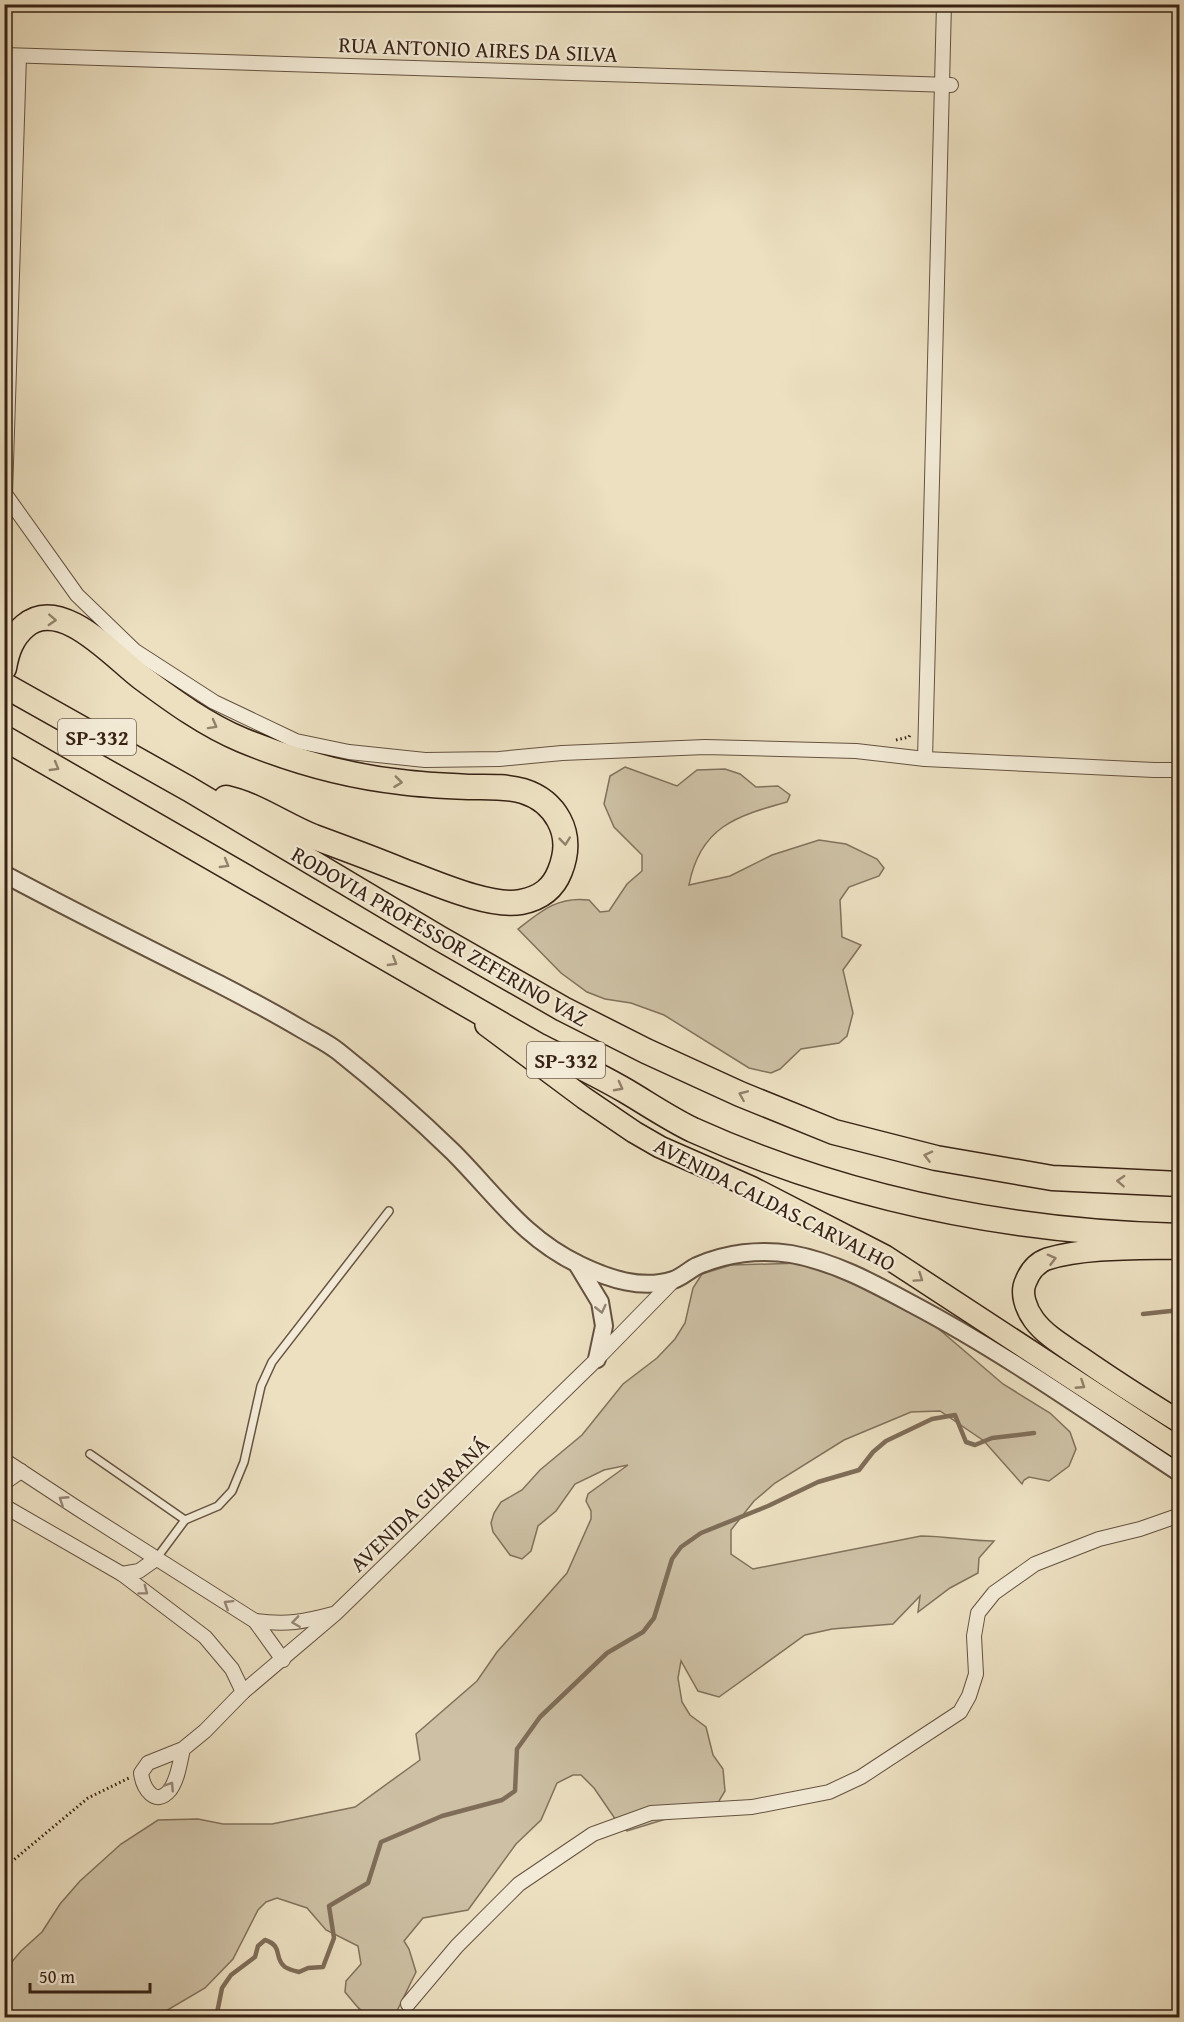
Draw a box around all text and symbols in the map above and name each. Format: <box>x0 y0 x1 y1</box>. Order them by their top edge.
street label: RUA ANTONIO AIRES DA SILVA <box>338 28 619 70</box>
one-way arrow <box>48 613 57 626</box>
one-way arrow <box>207 718 217 729</box>
road number: SP-332 <box>58 719 136 755</box>
one-way arrow <box>49 760 60 771</box>
one-way arrow <box>394 775 403 788</box>
one-way arrow <box>558 836 571 845</box>
street label: RODOVIA PROFESSOR ZEFERINO VAZ <box>286 838 594 1034</box>
one-way arrow <box>219 856 229 868</box>
one-way arrow <box>387 955 397 966</box>
road number: SP-332 <box>527 1042 605 1078</box>
one-way arrow <box>613 1080 623 1091</box>
one-way arrow <box>738 1090 749 1102</box>
street label: AVENIDA CALDAS CARVALHO <box>649 1129 901 1279</box>
one-way arrow <box>923 1150 933 1163</box>
one-way arrow <box>1117 1175 1126 1188</box>
one-way arrow <box>1046 1254 1056 1266</box>
one-way arrow <box>912 1271 923 1282</box>
one-way arrow <box>593 1304 606 1314</box>
one-way arrow <box>1075 1378 1086 1389</box>
street label: AVENIDA GUARANÁ <box>342 1429 496 1579</box>
one-way arrow <box>59 1496 70 1507</box>
one-way arrow <box>138 1583 149 1594</box>
one-way arrow <box>224 1599 234 1611</box>
one-way arrow <box>291 1616 300 1628</box>
one-way arrow <box>163 1781 174 1792</box>
scale bar <box>30 1956 150 1994</box>
text: 50 m <box>39 1963 75 1990</box>

